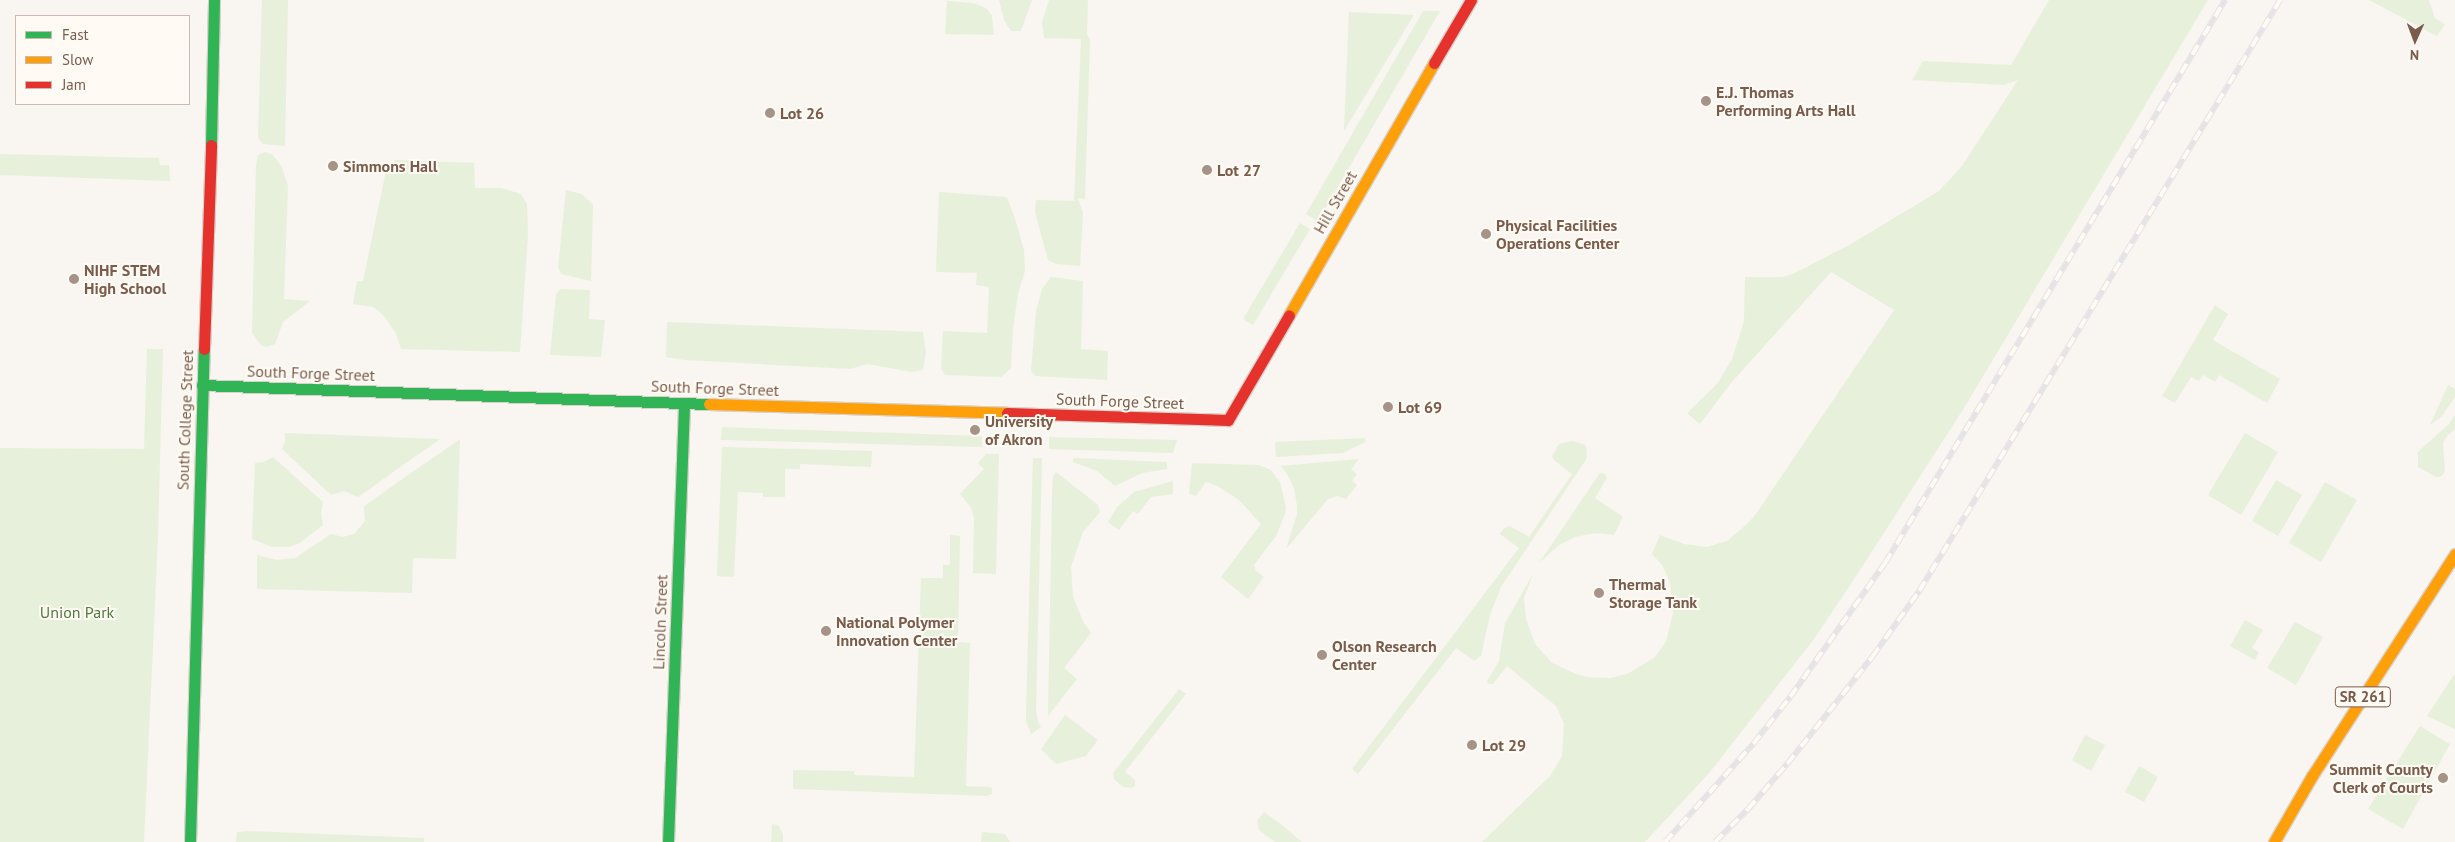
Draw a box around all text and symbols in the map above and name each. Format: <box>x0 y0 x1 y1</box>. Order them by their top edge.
legend <box>15 15 190 105</box>
north arrow <box>2390 15 2440 65</box>
text: Fast <box>62 25 89 44</box>
text: N <box>2410 46 2419 64</box>
text: Slow <box>62 50 93 69</box>
text: Jam <box>62 75 86 94</box>
place label: E.J. Thomas Performing Arts Hall <box>1716 82 1856 120</box>
marker: E.J. Thomas Performing Arts Hall <box>1700 95 1712 107</box>
place label: Lot 26 <box>780 103 824 123</box>
marker: Lot 26 <box>764 107 776 119</box>
place label: Simmons Hall <box>343 156 437 176</box>
marker: Simmons Hall <box>327 160 339 172</box>
place label: Lot 27 <box>1217 160 1261 180</box>
marker: Lot 27 <box>1201 164 1213 176</box>
street label: Hill Street <box>1309 167 1361 237</box>
place label: Physical Facilities Operations Center <box>1496 215 1620 253</box>
marker: Physical Facilities Operations Center <box>1480 228 1492 240</box>
place label: NIHF STEM High School <box>84 260 166 298</box>
marker: NIHF STEM High School <box>68 273 80 285</box>
street label: South College Street <box>173 349 197 491</box>
street label: South Forge Street <box>247 361 375 385</box>
street label: South Forge Street <box>651 376 779 400</box>
street label: South Forge Street <box>1056 389 1184 413</box>
place label: Lot 69 <box>1398 397 1442 417</box>
marker: Lot 69 <box>1382 401 1394 413</box>
place label: University of Akron <box>985 411 1053 449</box>
marker: University of Akron <box>969 424 981 436</box>
street label: Lincoln Street <box>649 574 671 670</box>
place label: Thermal Storage Tank <box>1609 574 1698 612</box>
marker: Thermal Storage Tank <box>1593 587 1605 599</box>
park label: Union Park <box>40 602 114 622</box>
place label: National Polymer Innovation Center <box>836 612 958 650</box>
marker: National Polymer Innovation Center <box>820 625 832 637</box>
place label: Olson Research Center <box>1332 636 1437 674</box>
marker: Olson Research Center <box>1316 649 1328 661</box>
road number: SR 261 <box>2334 684 2392 710</box>
place label: Lot 29 <box>1482 735 1526 755</box>
marker: Lot 29 <box>1466 739 1478 751</box>
place label: Summit County Clerk of Courts <box>2329 759 2433 797</box>
marker: Summit County Clerk of Courts <box>2437 772 2449 784</box>

